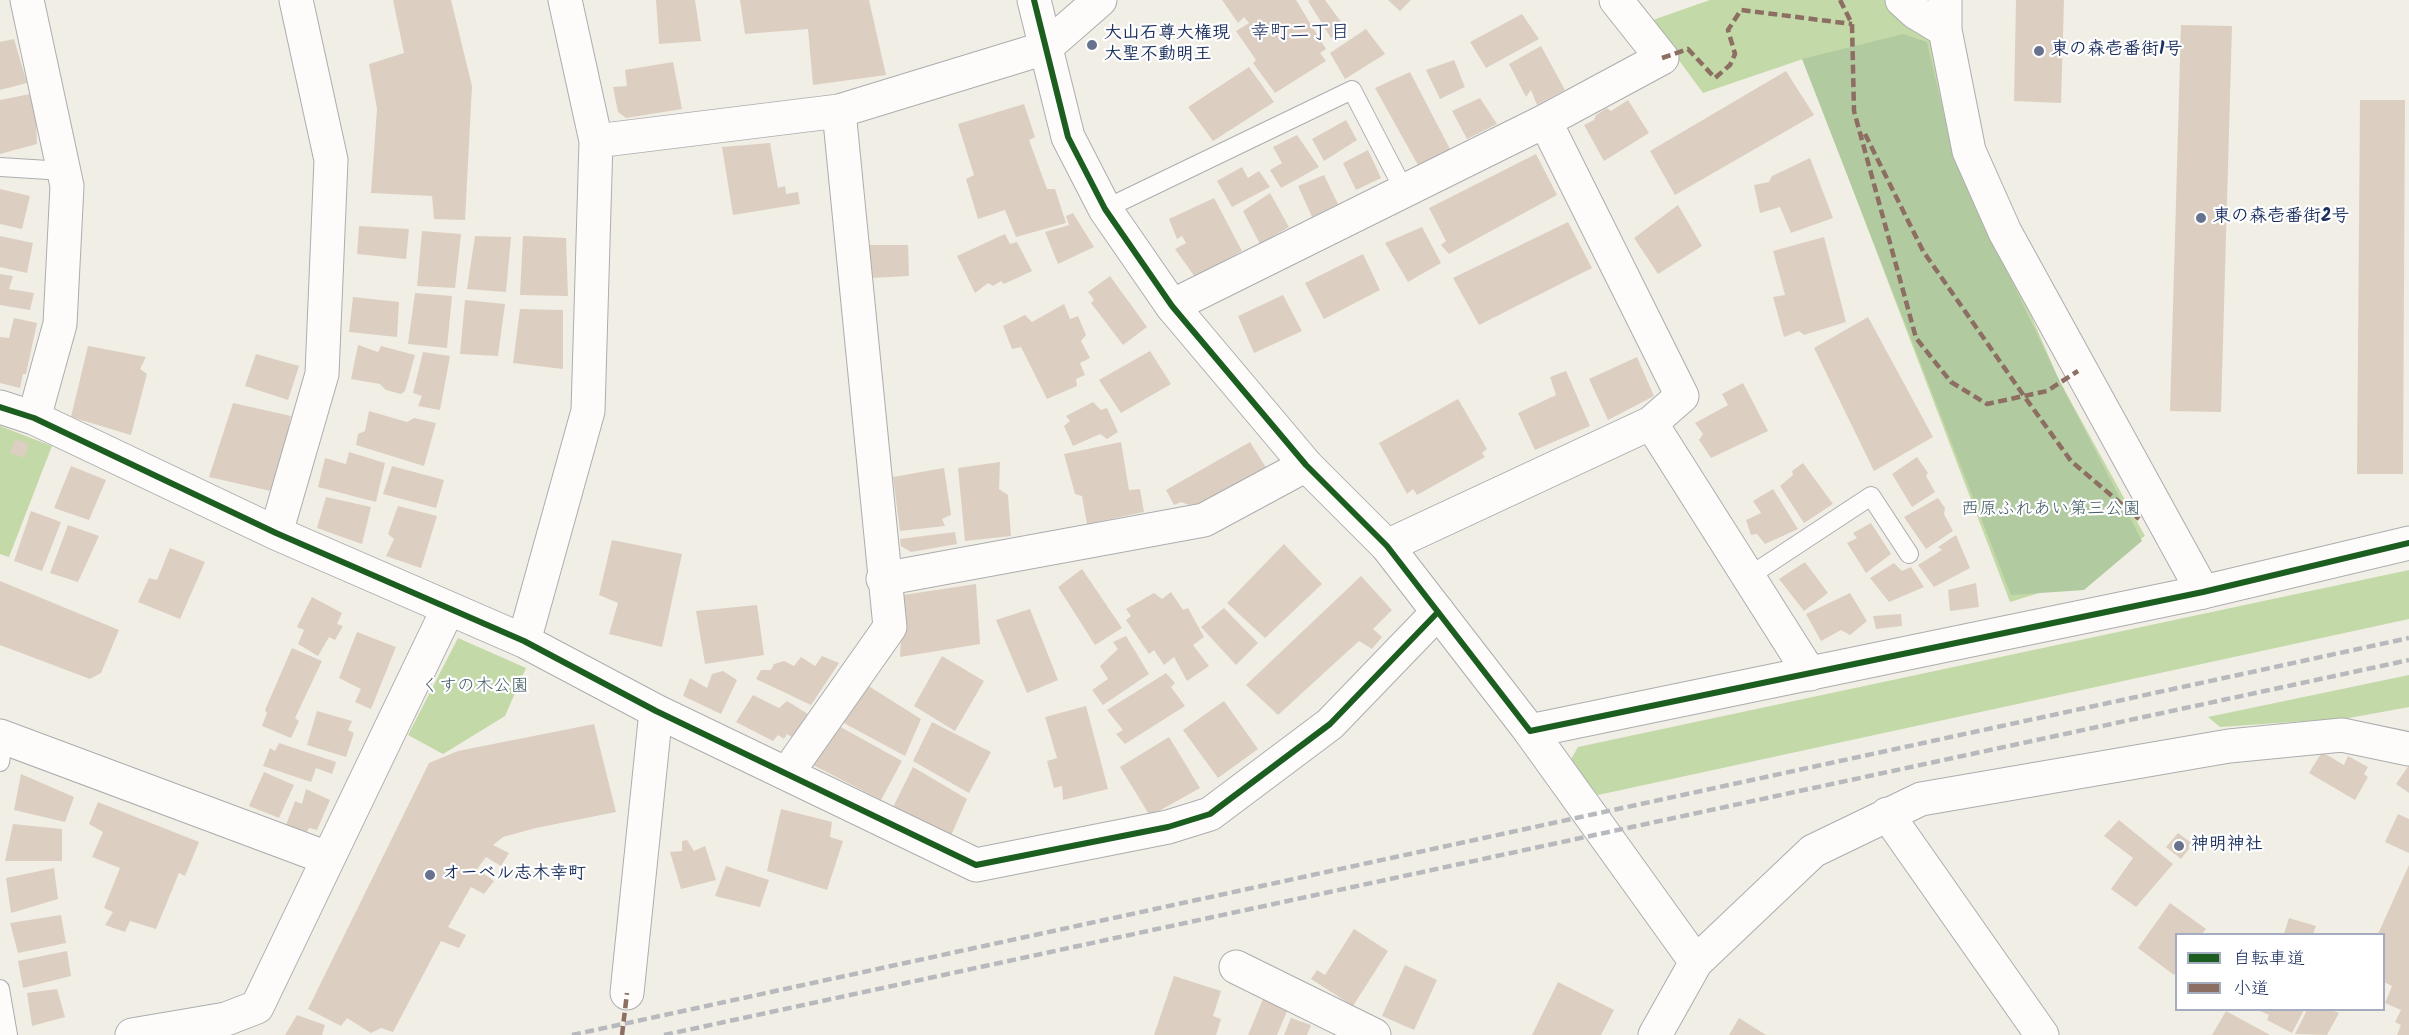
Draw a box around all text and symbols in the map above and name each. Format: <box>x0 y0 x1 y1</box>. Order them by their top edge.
district label: 幸町二丁目 <box>1250 23 1350 47</box>
place label: 大山石尊大権現 大聖不動明王 <box>1104 24 1230 66</box>
marker: 大山石尊大権現 大聖不動明王 <box>1085 38 1099 52</box>
place label: 東の森壱番街1号 <box>2051 40 2182 62</box>
marker: 東の森壱番街1号 <box>2032 44 2046 58</box>
place label: 東の森壱番街2号 <box>2213 207 2349 229</box>
marker: 東の森壱番街2号 <box>2194 211 2208 225</box>
park label: 西原ふれあい第三公園 <box>1961 500 2141 522</box>
park label: くすの木公園 <box>421 677 529 699</box>
place label: 神明神社 <box>2191 835 2263 857</box>
marker: 神明神社 <box>2172 839 2186 853</box>
place label: オーベル志木幸町 <box>442 864 586 886</box>
marker: オーベル志木幸町 <box>423 868 437 882</box>
legend <box>2175 933 2385 1011</box>
text: 自転車道 <box>2233 945 2305 974</box>
text: 小道 <box>2233 975 2269 1004</box>

